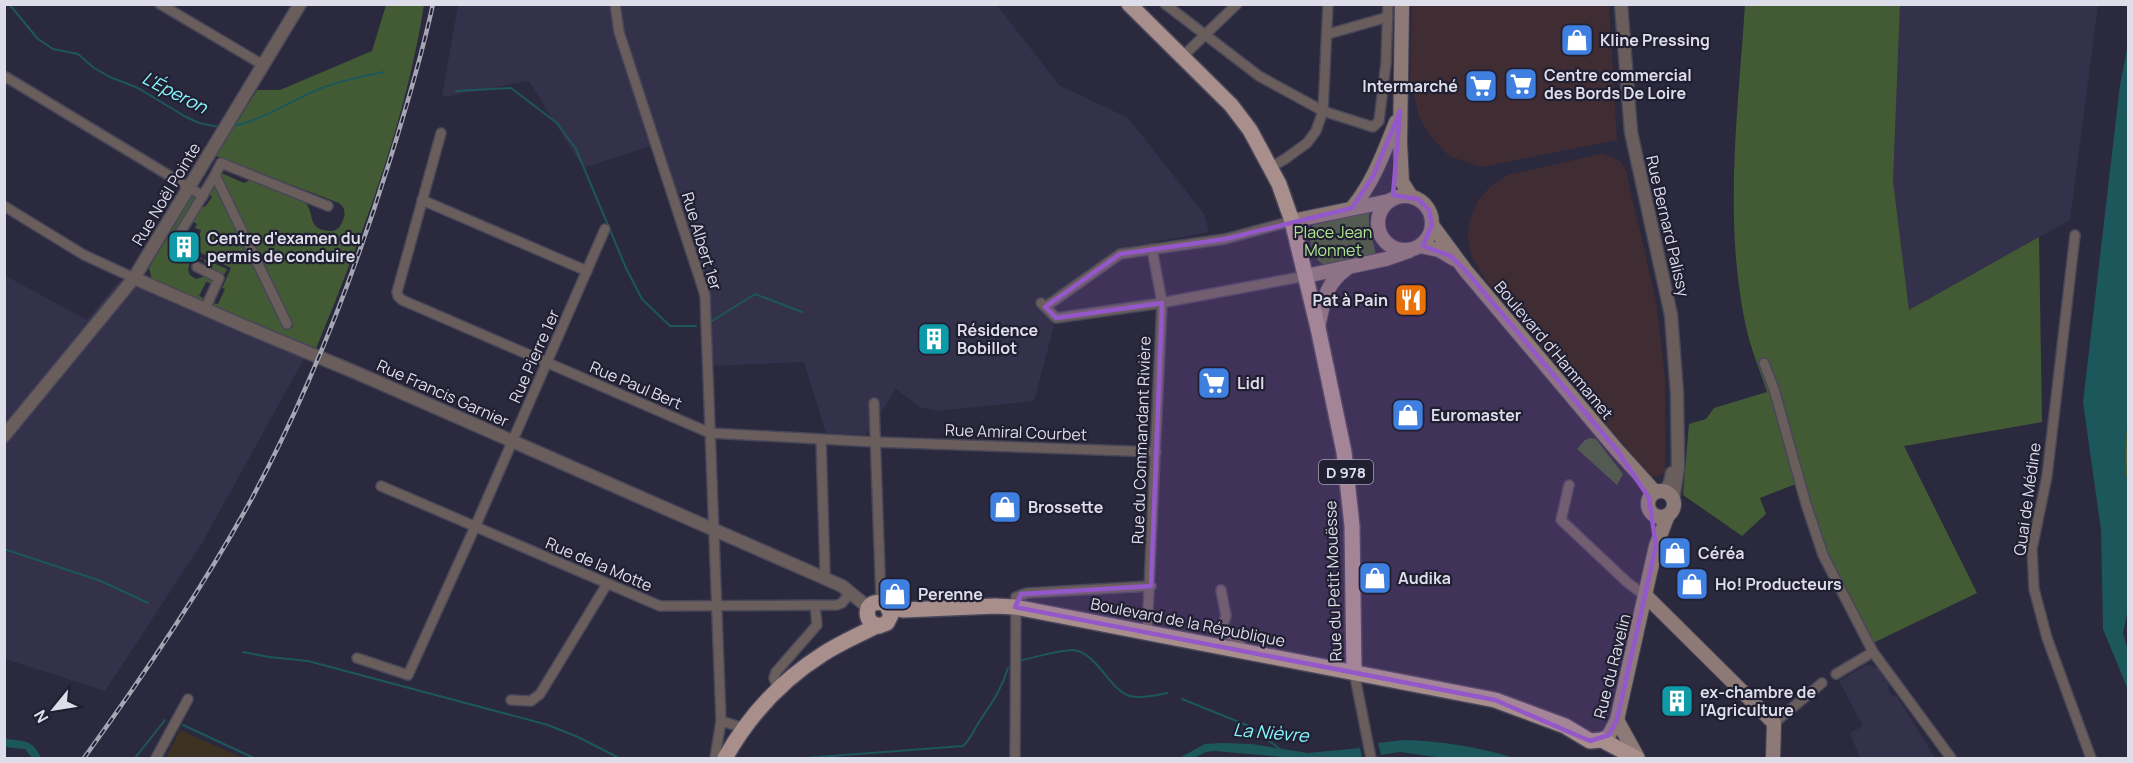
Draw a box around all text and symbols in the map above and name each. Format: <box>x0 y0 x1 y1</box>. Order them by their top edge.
shop icon: Kline Pressing <box>1559 22 1595 58</box>
place label: Kline Pressing <box>1600 29 1710 51</box>
place label: Centre commercial des Bords De Loire <box>1544 64 1692 104</box>
water label: L'Éperon <box>138 65 213 119</box>
supermarket icon: Centre commercial des Bords De Loire <box>1503 66 1539 102</box>
supermarket icon: Intermarché <box>1463 68 1499 104</box>
place label: Intermarché <box>1362 75 1458 97</box>
street label: Rue Noël Pointe <box>127 138 205 250</box>
street label: Rue Bernard Palissy <box>1641 153 1695 299</box>
street label: Rue Albert 1er <box>677 189 727 293</box>
park label: Place Jean Monnet <box>1294 221 1372 261</box>
place label: Centre d'examen du permis de conduire <box>207 227 361 267</box>
building icon: Centre d'examen du permis de conduire <box>166 229 202 265</box>
street label: Boulevard d'Hammamet <box>1490 276 1618 424</box>
restaurant icon: Pat à Pain <box>1393 282 1429 318</box>
place label: Pat à Pain <box>1313 289 1388 311</box>
street label: Rue Pierre 1er <box>504 306 565 406</box>
place label: Résidence Bobillot <box>957 319 1038 359</box>
building icon: Résidence Bobillot <box>916 321 952 357</box>
street label: Rue du Commandant Rivière <box>1126 336 1156 544</box>
street label: Rue Francis Garnier <box>374 354 513 432</box>
street label: Rue Paul Bert <box>587 356 685 414</box>
supermarket icon: Lidl <box>1196 365 1232 401</box>
place label: Lidl <box>1237 372 1264 394</box>
shop icon: Euromaster <box>1390 397 1426 433</box>
place label: Euromaster <box>1431 404 1521 426</box>
street label: Rue Amiral Courbet <box>945 419 1087 445</box>
street label: Quai de Médine <box>2008 441 2046 557</box>
road number: D 978 <box>1319 460 1373 484</box>
shop icon: Brossette <box>987 489 1023 525</box>
place label: Brossette <box>1028 496 1104 518</box>
street label: Rue du Petit Mouësse <box>1319 500 1347 662</box>
street label: Rue de la Motte <box>542 532 656 596</box>
shop icon: Céréa <box>1657 535 1693 571</box>
place label: Céréa <box>1698 542 1745 564</box>
shop icon: Audika <box>1357 560 1393 596</box>
shop icon: Ho! Producteurs <box>1674 566 1710 602</box>
place label: Audika <box>1398 567 1451 589</box>
place label: Ho! Producteurs <box>1715 573 1842 595</box>
shop icon: Perenne <box>877 576 913 612</box>
place label: Perenne <box>918 583 983 605</box>
street label: Boulevard de la République <box>1089 592 1287 652</box>
street label: Rue du Ravelin <box>1588 611 1636 721</box>
north arrow <box>24 679 84 739</box>
place label: ex-chambre de l'Agriculture <box>1700 681 1816 721</box>
building icon: ex-chambre de l'Agriculture <box>1659 683 1695 719</box>
text: N <box>29 706 53 727</box>
water label: La Nièvre <box>1232 717 1311 747</box>

